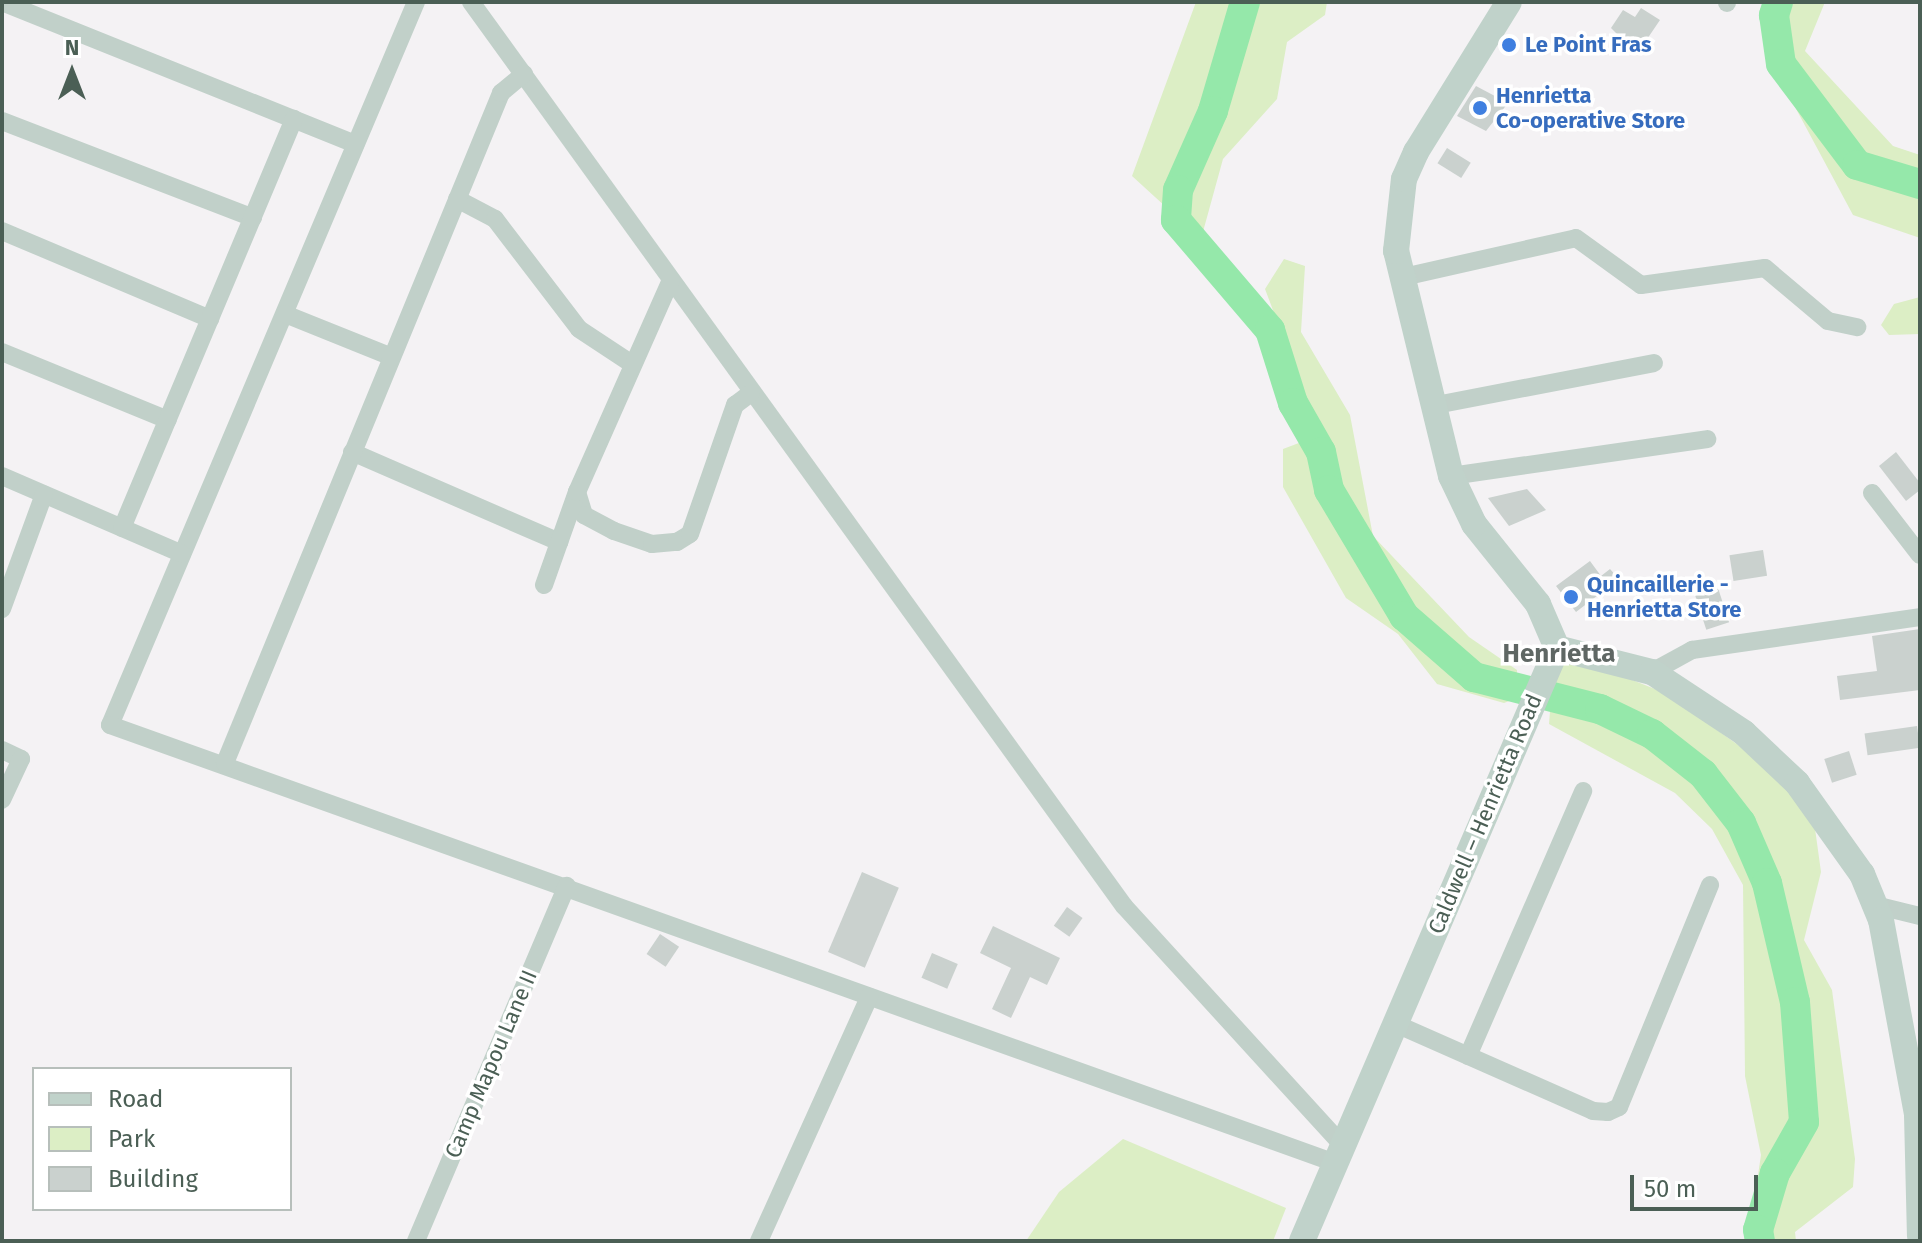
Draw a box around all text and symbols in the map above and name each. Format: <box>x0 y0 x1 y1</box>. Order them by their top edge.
north arrow <box>32 32 112 112</box>
place label: Le Point Fras <box>1525 32 1652 58</box>
text: N <box>65 34 79 61</box>
marker: Le Point Fras <box>1500 36 1518 54</box>
place label: Henrietta Co-operative Store <box>1496 82 1685 134</box>
marker: Henrietta Co-operative Store <box>1471 99 1489 117</box>
place label: Quincaillerie - Henrietta Store <box>1587 571 1741 622</box>
marker: Quincaillerie - Henrietta Store <box>1562 588 1580 606</box>
district label: Henrietta <box>1503 638 1615 670</box>
street label: Caldwell – Henrietta Road <box>1422 690 1548 938</box>
street label: Camp Mapou Lane II <box>439 966 543 1162</box>
legend <box>32 1067 292 1211</box>
text: Road <box>108 1085 163 1113</box>
text: Park <box>108 1125 155 1153</box>
scale bar <box>1634 1159 1762 1209</box>
text: Building <box>108 1165 198 1193</box>
text: 50 m <box>1644 1175 1696 1203</box>

